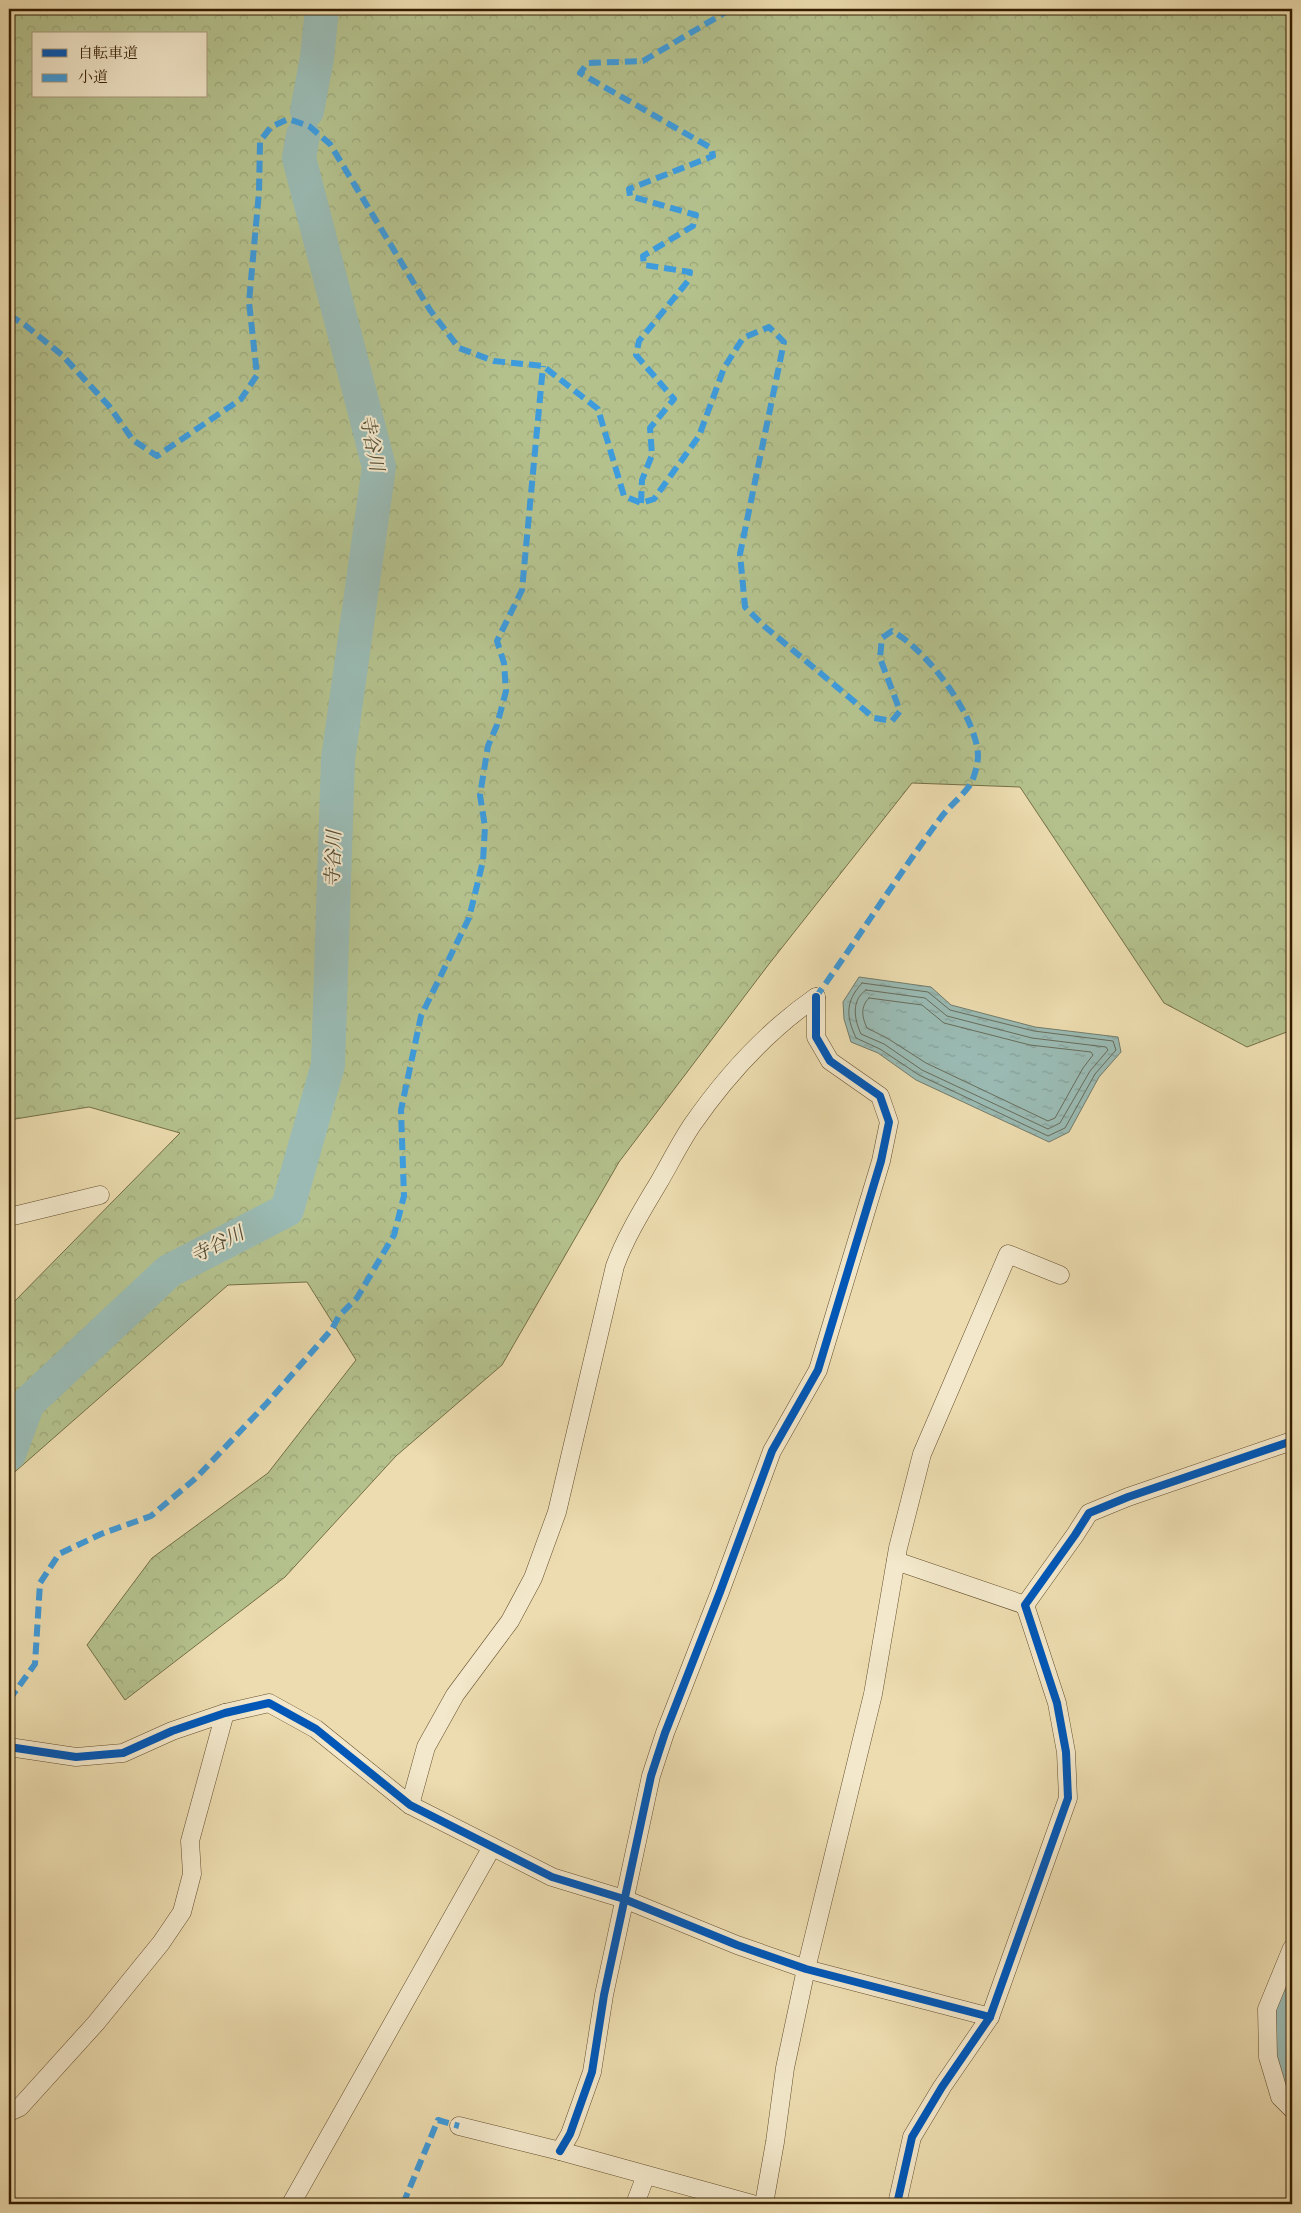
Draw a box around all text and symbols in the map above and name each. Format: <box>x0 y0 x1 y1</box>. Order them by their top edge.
legend <box>32 32 208 98</box>
text: 自転車道 <box>78 45 138 62</box>
text: 小道 <box>78 69 108 86</box>
water label: 寺谷川 <box>355 413 387 475</box>
water label: 寺谷川 <box>323 828 346 888</box>
water label: 寺谷川 <box>187 1222 249 1267</box>

